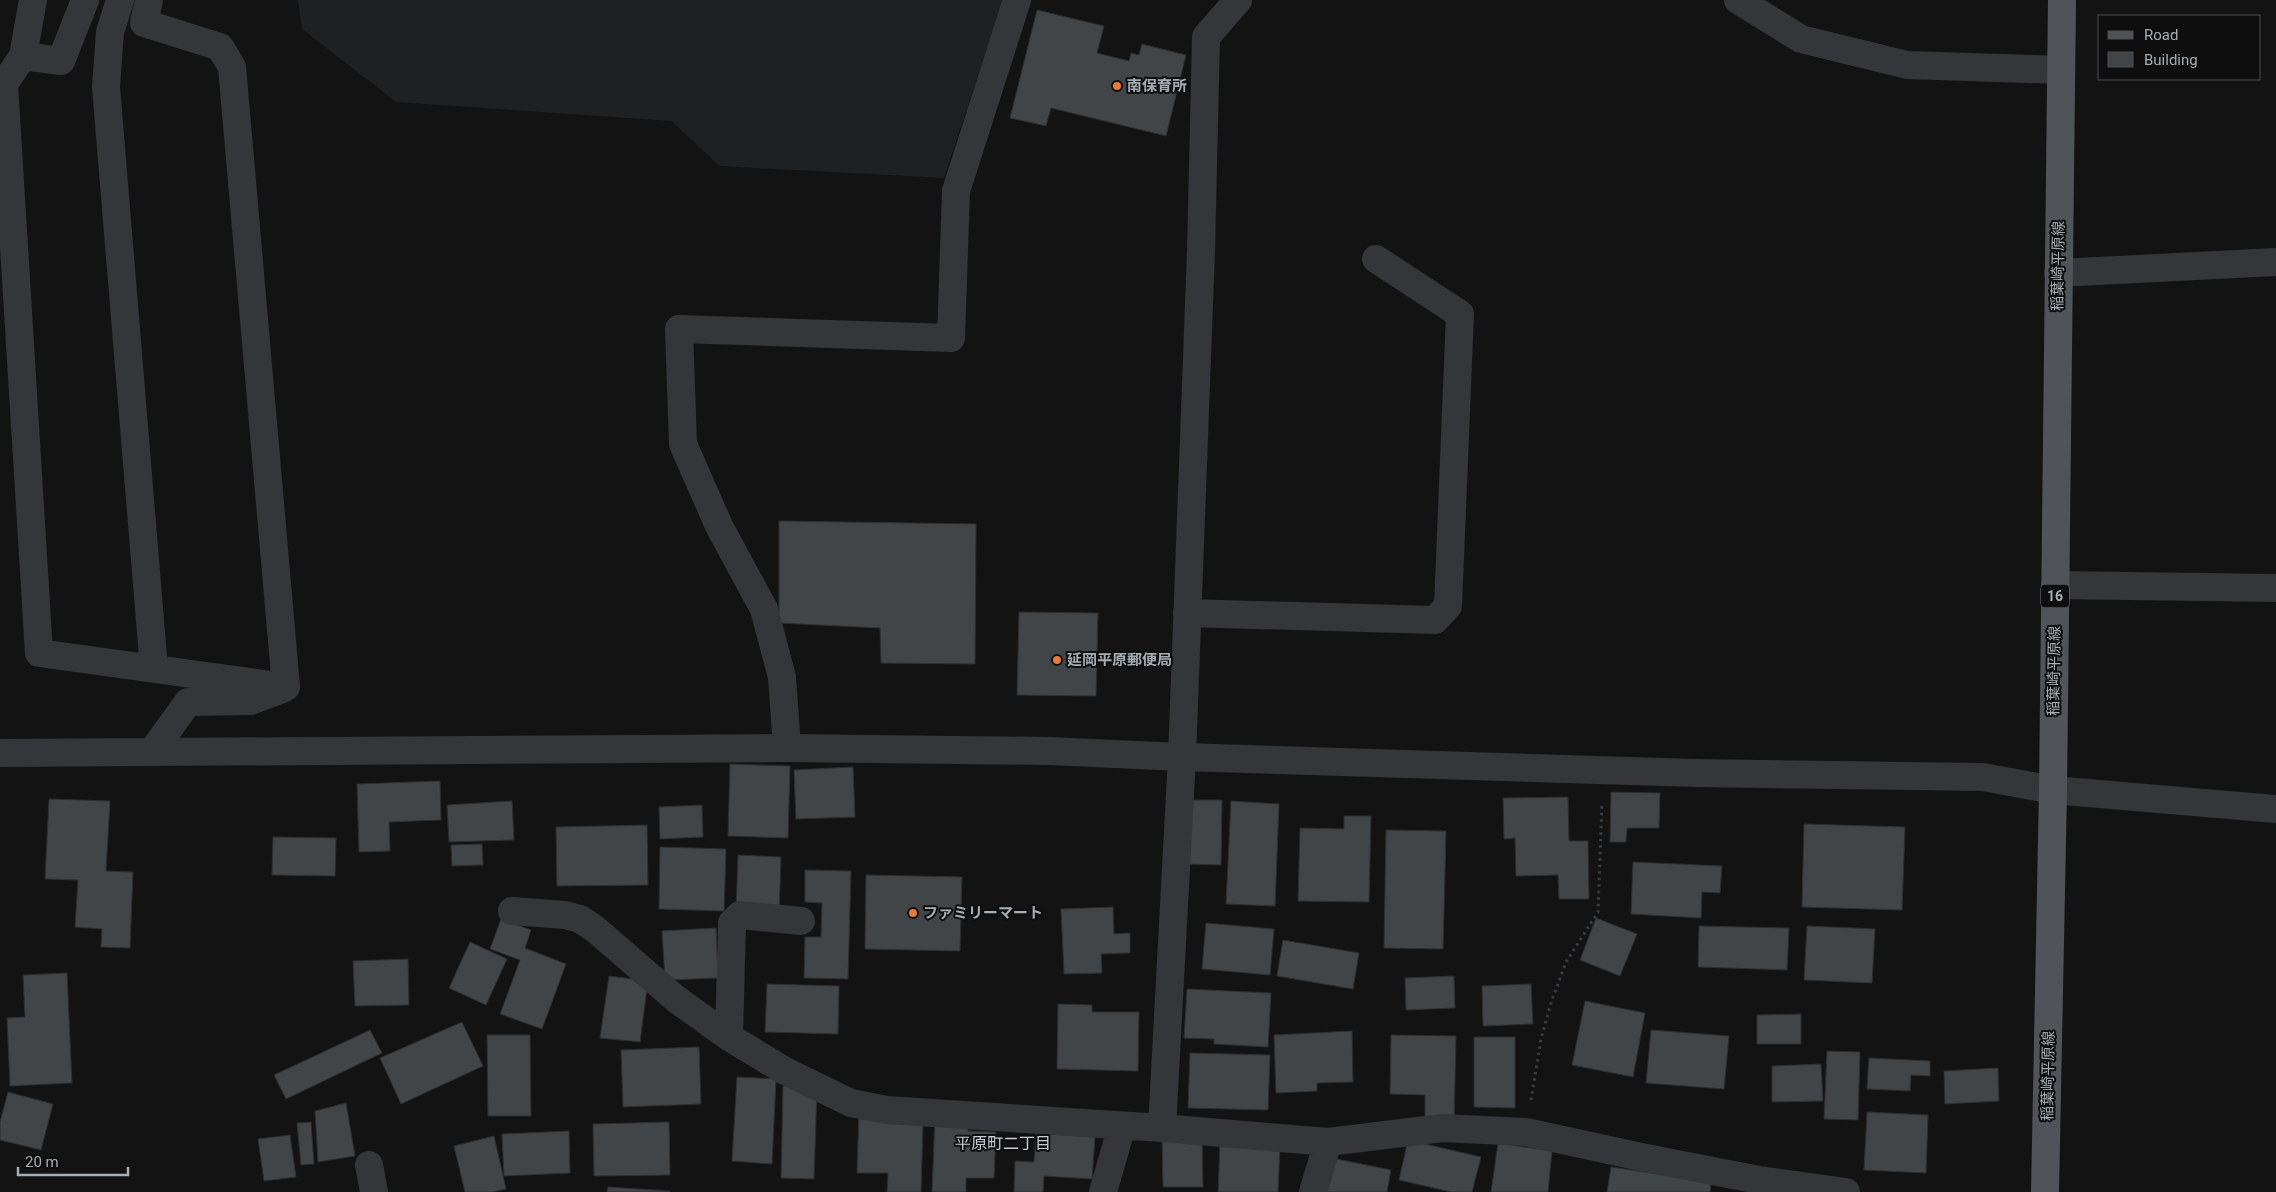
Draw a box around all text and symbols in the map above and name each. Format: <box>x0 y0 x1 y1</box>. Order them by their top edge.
legend <box>2098 15 2261 80</box>
text: Road <box>2144 26 2178 44</box>
text: Building <box>2144 51 2198 69</box>
place label: 南保育所 <box>1127 77 1187 95</box>
marker: 南保育所 <box>1111 80 1123 92</box>
street label: 稲葉崎平原線 <box>2048 221 2068 311</box>
road number: 16 <box>2041 584 2069 608</box>
street label: 稲葉崎平原線 <box>2044 626 2064 716</box>
place label: 延岡平原郵便局 <box>1067 651 1172 669</box>
marker: 延岡平原郵便局 <box>1051 654 1063 666</box>
place label: ファミリーマート <box>923 904 1043 922</box>
marker: ファミリーマート <box>907 907 919 919</box>
street label: 稲葉崎平原線 <box>2038 1031 2058 1121</box>
district label: 平原町二丁目 <box>955 1134 1051 1153</box>
scale bar <box>18 1144 128 1176</box>
text: 20 m <box>25 1153 59 1171</box>

